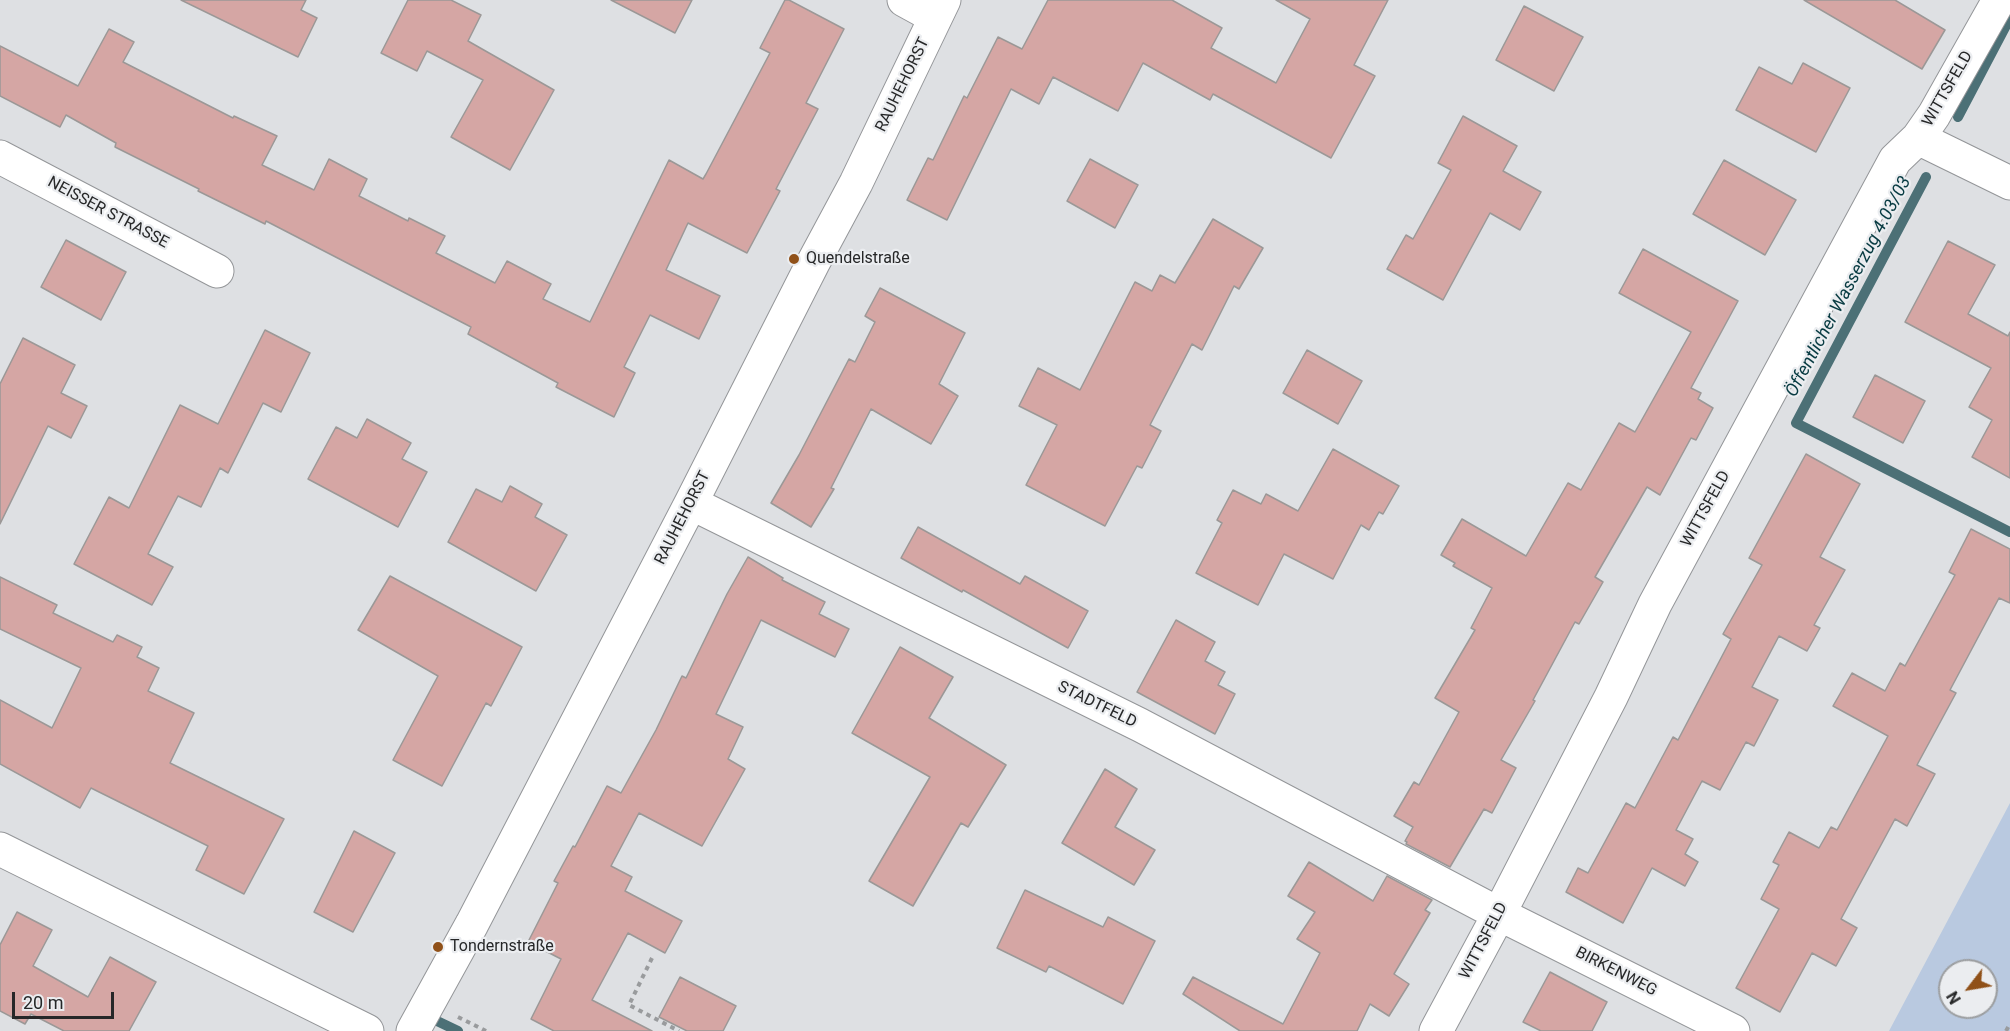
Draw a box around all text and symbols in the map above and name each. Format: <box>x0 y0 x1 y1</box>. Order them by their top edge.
street label: RAUHEHORST <box>872 35 934 135</box>
street label: WITTSFELD <box>1919 48 1977 130</box>
street label: NEISSER STRASSE <box>44 173 172 253</box>
water label: Öffentlicher Wasserzug 4.03/03 <box>1782 173 1916 401</box>
place label: Quendelstraße <box>806 249 910 269</box>
marker: Quendelstraße <box>787 252 801 266</box>
street label: RAUHEHORST <box>651 468 715 568</box>
street label: WITTSFELD <box>1677 468 1735 550</box>
street label: STADTFELD <box>1054 678 1140 732</box>
street label: WITTSFELD <box>1456 899 1512 983</box>
place label: Tondernstraße <box>450 937 554 957</box>
marker: Tondernstraße <box>431 940 445 954</box>
street label: BIRKENWEG <box>1572 943 1660 1001</box>
north arrow <box>1938 959 1998 1019</box>
scale bar <box>15 980 117 1018</box>
text: N <box>1943 988 1965 1007</box>
text: 20 m <box>23 992 63 1013</box>

